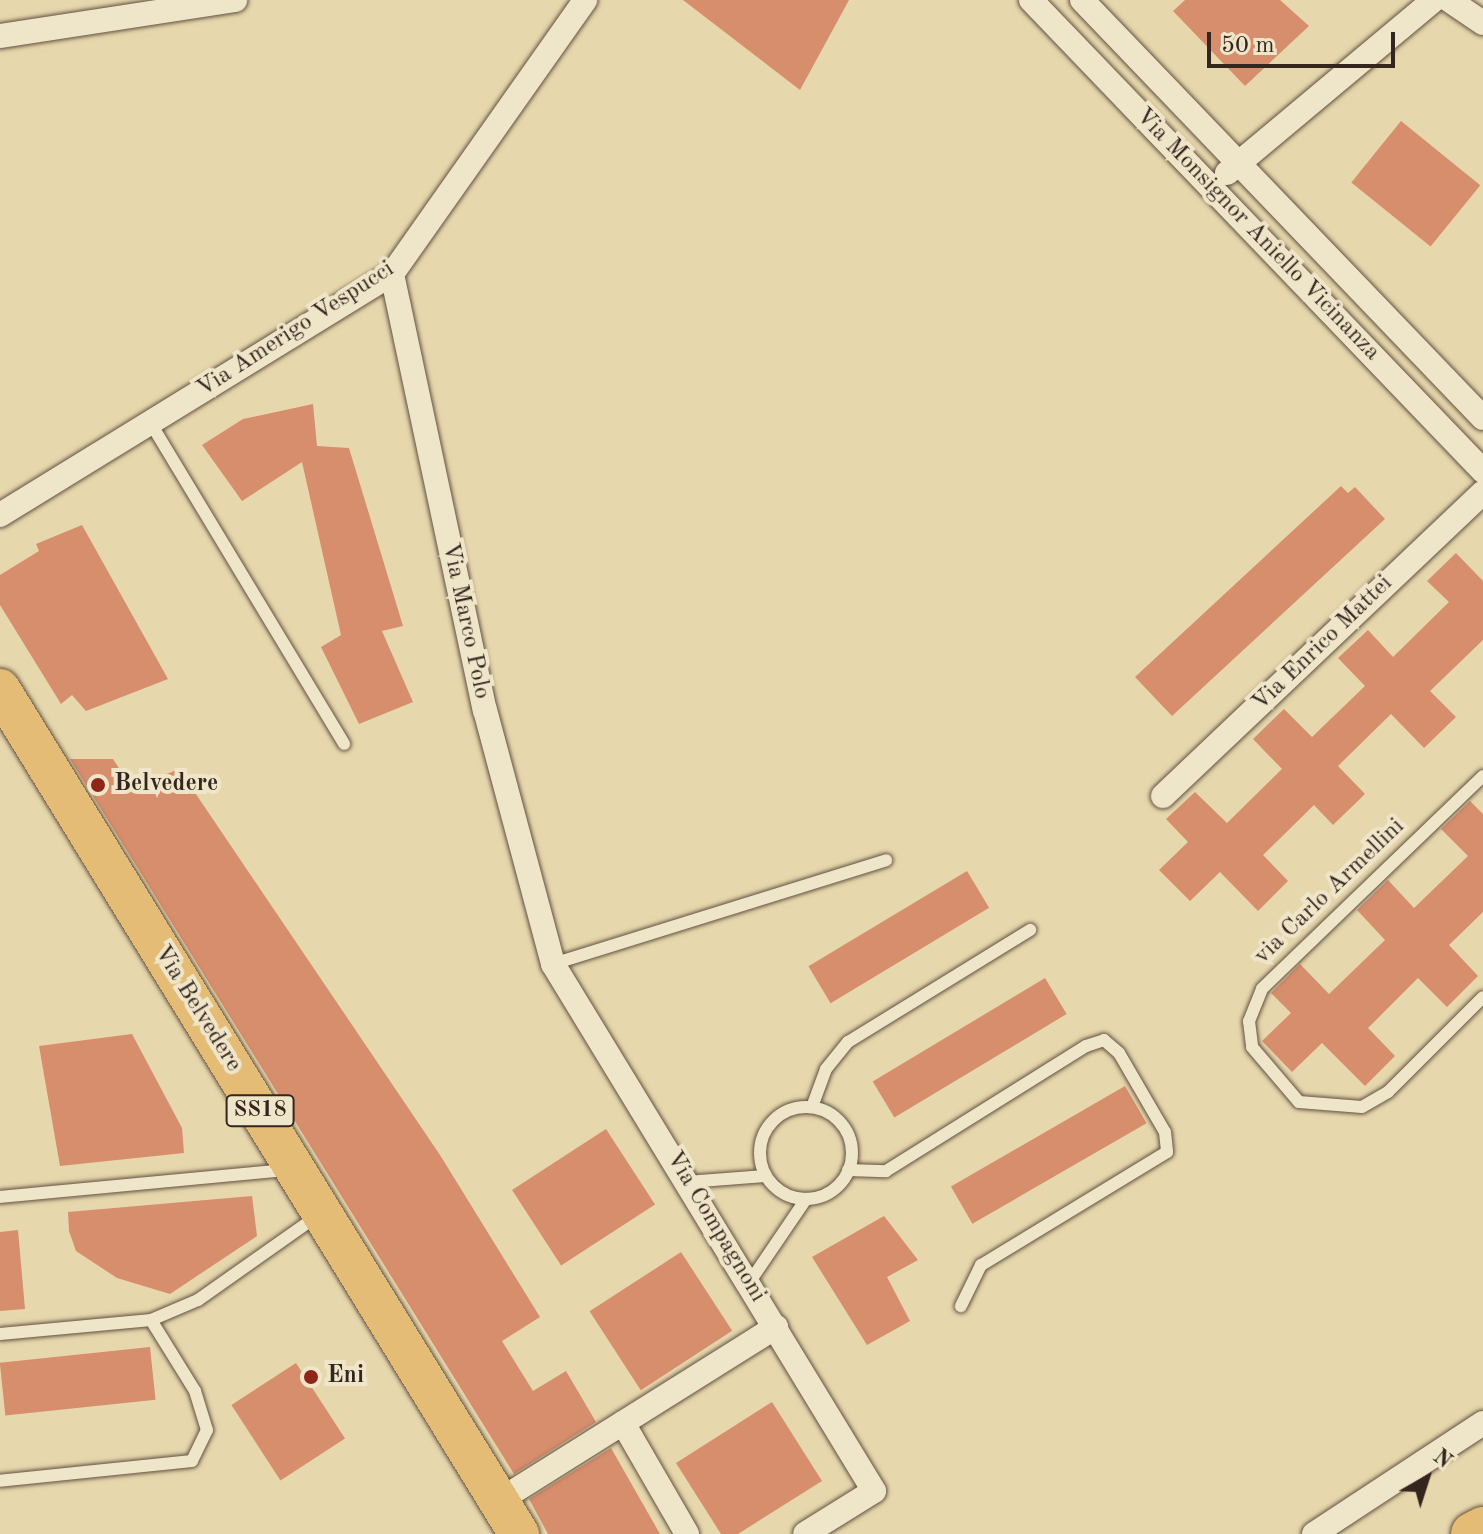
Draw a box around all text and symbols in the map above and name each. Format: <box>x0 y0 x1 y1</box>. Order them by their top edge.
scale bar <box>1211 16 1399 66</box>
text: 50 m <box>1221 34 1275 58</box>
street label: Via Monsignor Aniello Vicinanza <box>1128 103 1386 367</box>
street label: Via Amerigo Vespucci <box>192 256 400 404</box>
street label: Via Marco Polo <box>434 540 496 702</box>
street label: Via Enrico Mattei <box>1247 570 1399 718</box>
place label: Belvedere <box>114 771 218 799</box>
marker: Belvedere <box>89 776 107 794</box>
street label: via Carlo Armellini <box>1249 813 1411 971</box>
street label: Via Belvedere <box>147 940 247 1078</box>
road number: SS18 <box>224 1093 296 1129</box>
street label: Via Compagnoni <box>659 1146 771 1308</box>
place label: Eni <box>327 1363 364 1391</box>
marker: Eni <box>302 1368 320 1386</box>
north arrow <box>1387 1438 1467 1518</box>
text: N <box>1429 1446 1456 1473</box>

